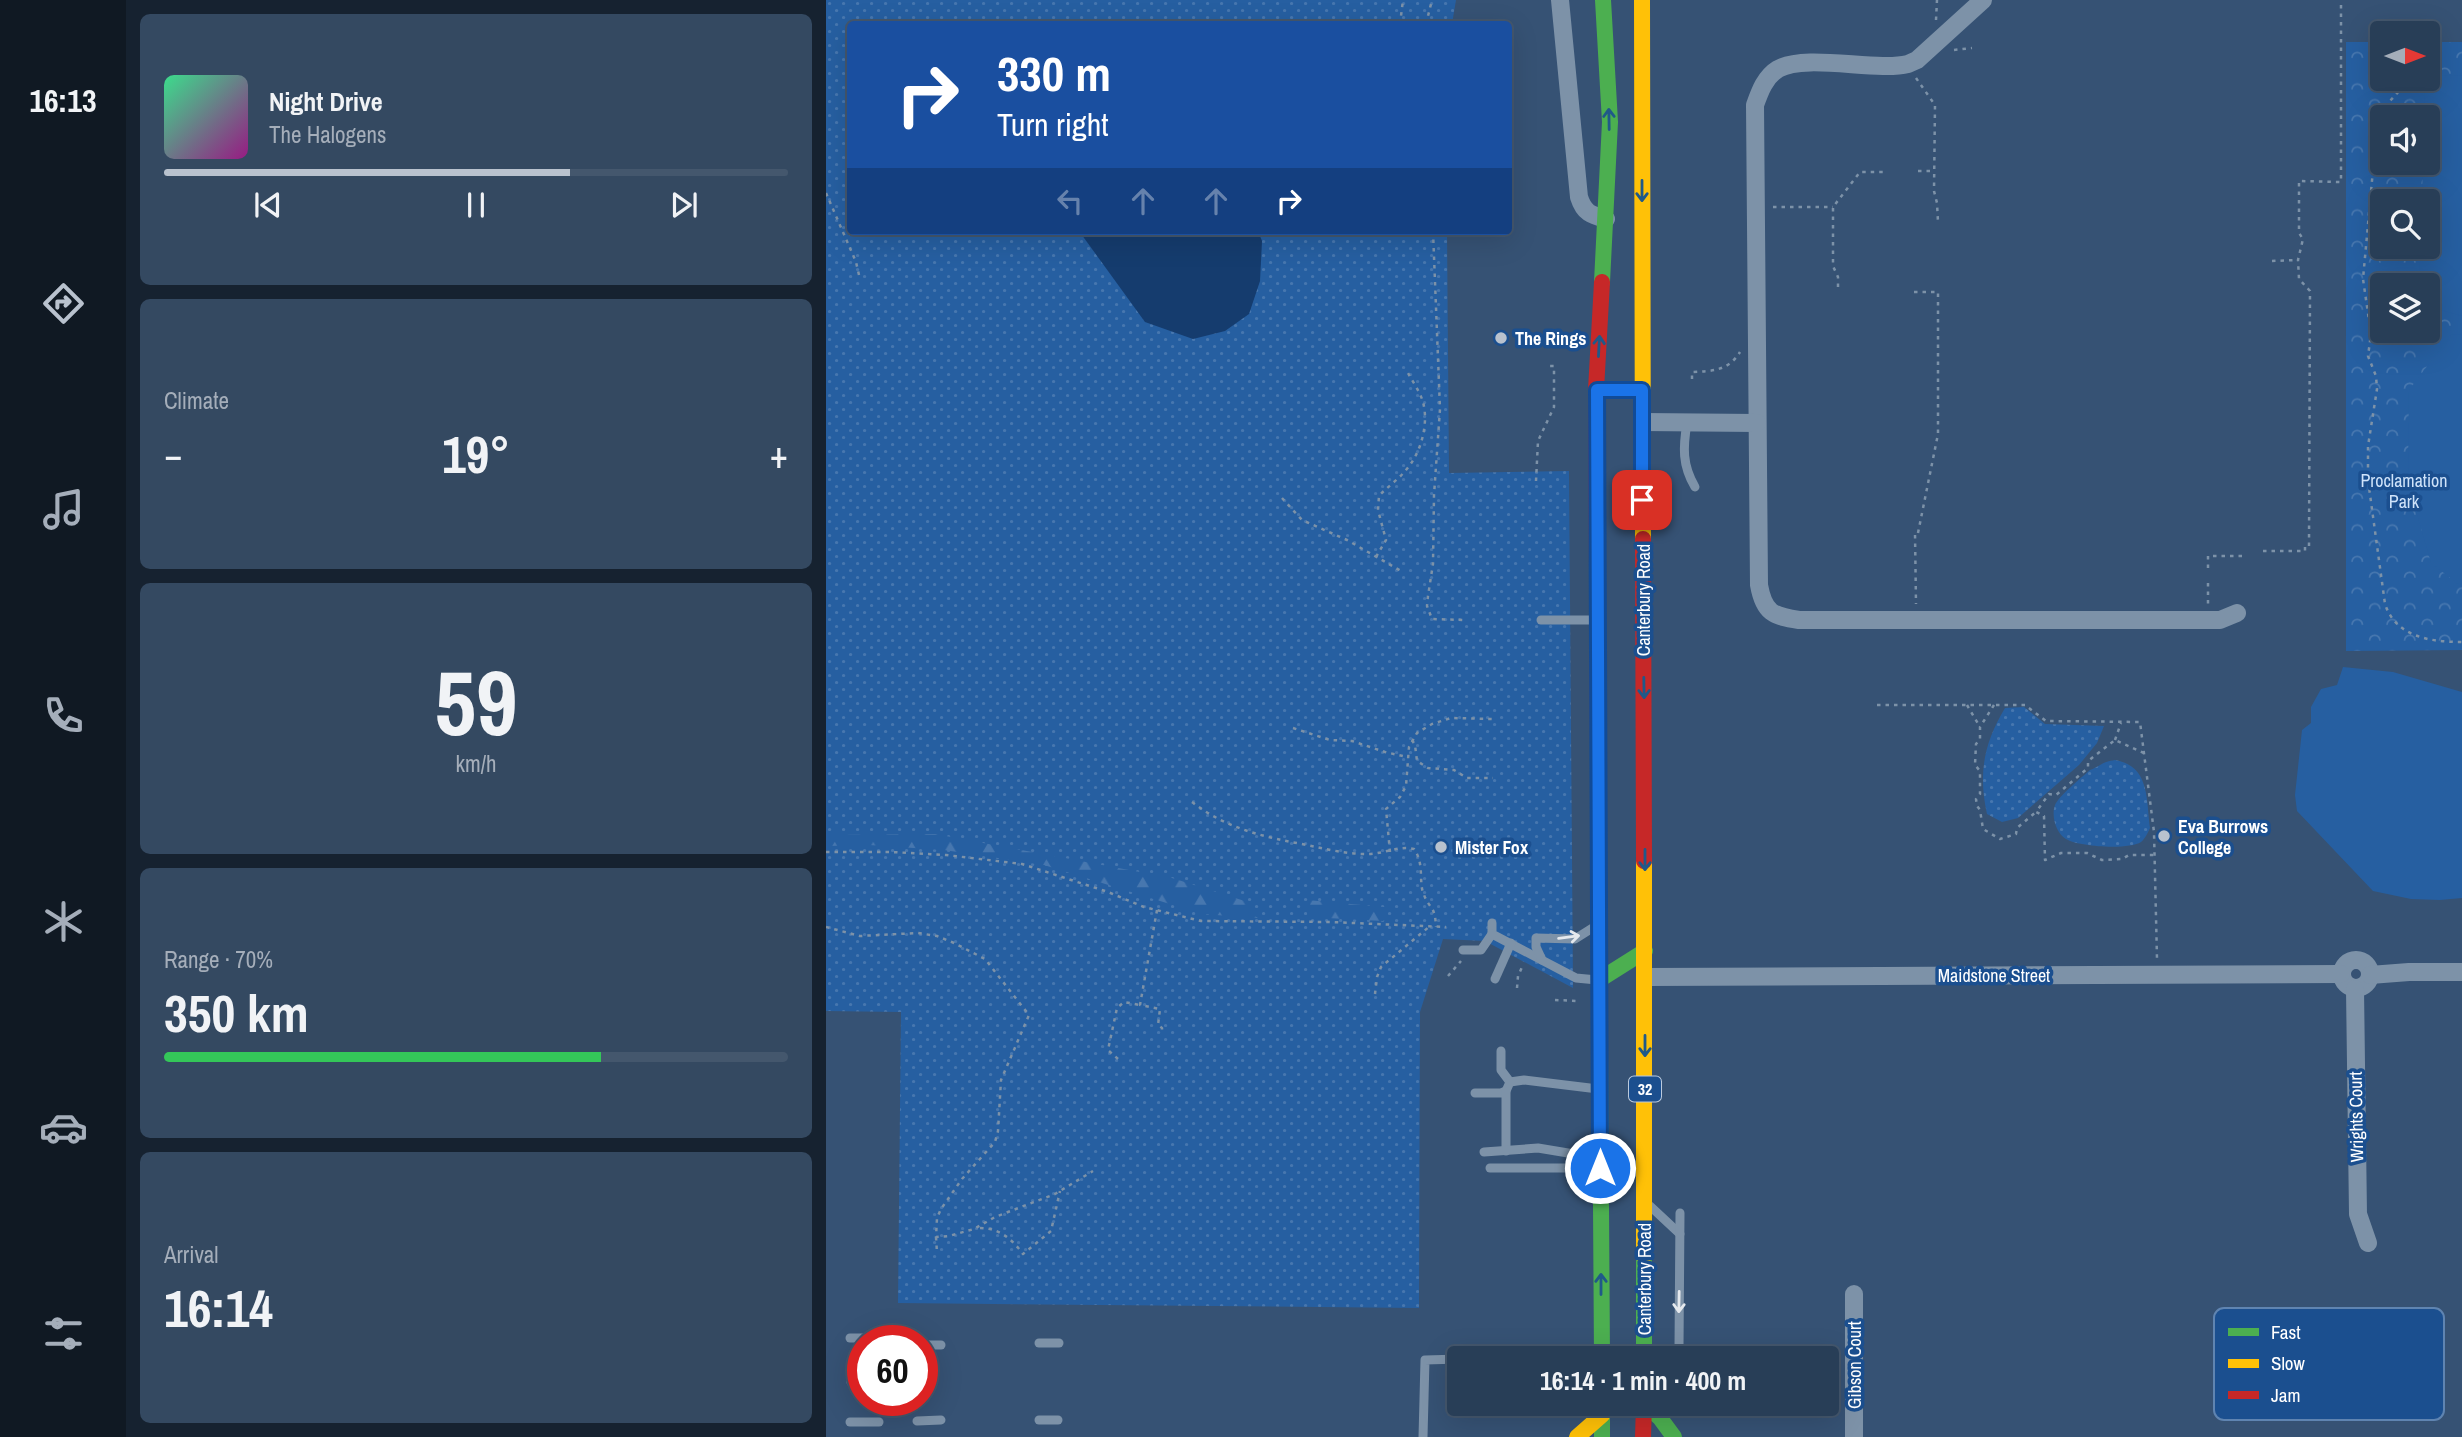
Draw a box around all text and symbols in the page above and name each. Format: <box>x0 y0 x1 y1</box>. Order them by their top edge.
north arrow <box>2370 21 2440 91</box>
map controls <box>2370 21 2440 343</box>
text: 330 m <box>997 40 1111 106</box>
icon: right <box>882 49 973 140</box>
text: 16:13 <box>29 79 97 122</box>
text: Night Drive <box>269 84 383 119</box>
text: Turn right <box>997 103 1109 146</box>
button: sound <box>2370 105 2440 175</box>
one-way arrow <box>1602 108 1616 131</box>
text: The Halogens <box>269 119 386 150</box>
one-way arrow <box>1635 179 1649 202</box>
icon: left <box>1051 182 1089 220</box>
icon: ahead <box>1124 182 1162 220</box>
icon: ahead <box>1197 182 1235 220</box>
icon: right <box>1270 182 1308 220</box>
icon: previous <box>249 186 287 224</box>
icon: pause <box>457 186 495 224</box>
icon: next <box>665 186 703 224</box>
button: search <box>2370 189 2440 259</box>
button: layers <box>2370 273 2440 343</box>
icon: directions <box>39 279 88 328</box>
place label: The Rings <box>1515 326 1586 351</box>
marker: The Rings <box>1493 330 1509 346</box>
one-way arrow <box>1592 335 1605 358</box>
text: Climate <box>164 385 229 416</box>
text: 19° <box>442 419 510 489</box>
text: − <box>164 429 182 480</box>
text: + <box>770 429 788 480</box>
park label: Proclamation Park <box>2361 468 2447 514</box>
pin <box>1612 470 1672 530</box>
icon: arrive <box>1623 481 1661 519</box>
icon: music <box>39 485 88 534</box>
street label: Canterbury Road <box>1631 544 1656 656</box>
text: 59 <box>435 641 518 763</box>
one-way arrow <box>1637 676 1651 699</box>
icon: phone <box>39 691 88 740</box>
text: km/h <box>456 748 496 779</box>
place label: Eva Burrows College <box>2178 814 2268 860</box>
marker: Eva Burrows College <box>2156 828 2172 844</box>
place label: Mister Fox <box>1455 835 1529 860</box>
marker: Mister Fox <box>1433 839 1449 855</box>
one-way arrow <box>1638 848 1652 871</box>
icon: climate <box>39 897 88 946</box>
one-way arrow <box>1557 930 1579 943</box>
text: Range · 70% <box>164 944 273 975</box>
street label: Maidstone Street <box>1938 963 2050 988</box>
text: 350 km <box>164 978 309 1048</box>
one-way arrow <box>1638 1034 1652 1057</box>
street label: Wrights Court <box>2343 1071 2369 1163</box>
road number: 32 <box>1629 1077 1661 1102</box>
icon: car <box>39 1103 88 1152</box>
position arrow <box>1563 1131 1637 1205</box>
street label: Canterbury Road <box>1632 1223 1657 1335</box>
text: Arrival <box>164 1239 219 1270</box>
text: 16:14 <box>164 1273 273 1343</box>
one-way arrow <box>1594 1273 1608 1296</box>
one-way arrow <box>1672 1290 1686 1313</box>
legend <box>2214 1308 2444 1420</box>
icon: filters <box>39 1309 88 1358</box>
text: Fast <box>2271 1319 2301 1345</box>
street label: Gibson Court <box>1842 1321 1867 1409</box>
speed limit sign: 60 <box>847 1325 938 1416</box>
text: Slow <box>2271 1350 2306 1376</box>
text: 16:14 · 1 min · 400 m <box>1540 1363 1746 1398</box>
text: Jam <box>2271 1382 2300 1408</box>

